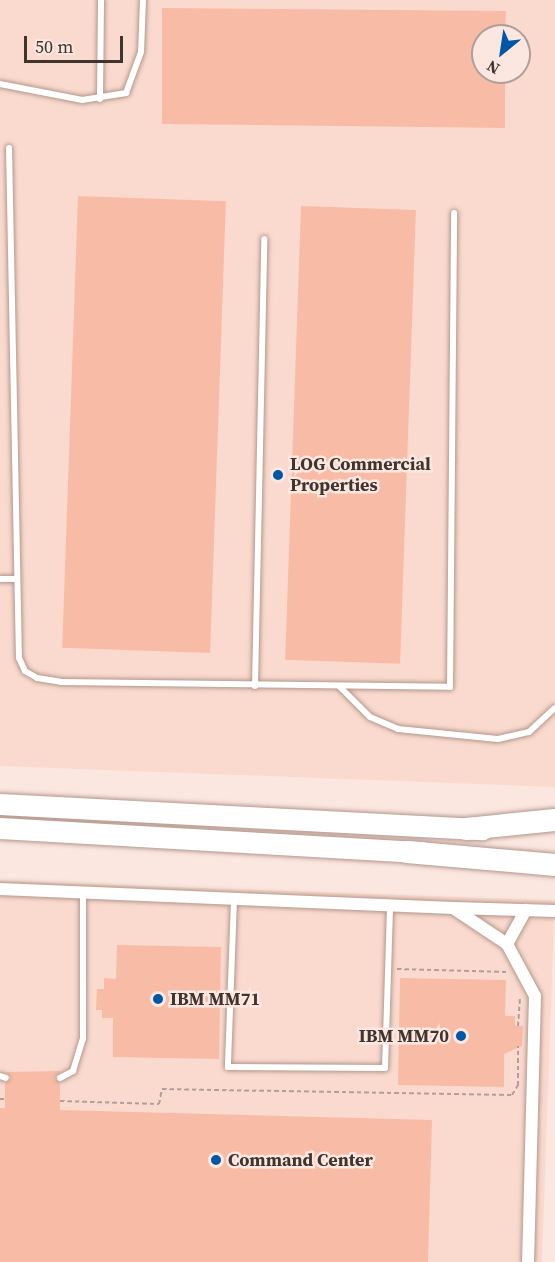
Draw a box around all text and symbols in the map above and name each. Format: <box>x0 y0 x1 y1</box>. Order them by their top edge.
scale bar <box>27 24 126 62</box>
north arrow <box>471 24 531 84</box>
text: 50 m <box>35 34 73 59</box>
text: N <box>482 55 504 80</box>
place label: LOG Commercial Properties <box>290 454 431 496</box>
marker: LOG Commercial Properties <box>271 468 285 482</box>
place label: IBM MM71 <box>170 988 260 1010</box>
marker: IBM MM71 <box>151 992 165 1006</box>
place label: IBM MM70 <box>359 1025 449 1047</box>
marker: IBM MM70 <box>454 1029 468 1043</box>
place label: Command Center <box>228 1149 373 1171</box>
marker: Command Center <box>209 1153 223 1167</box>

